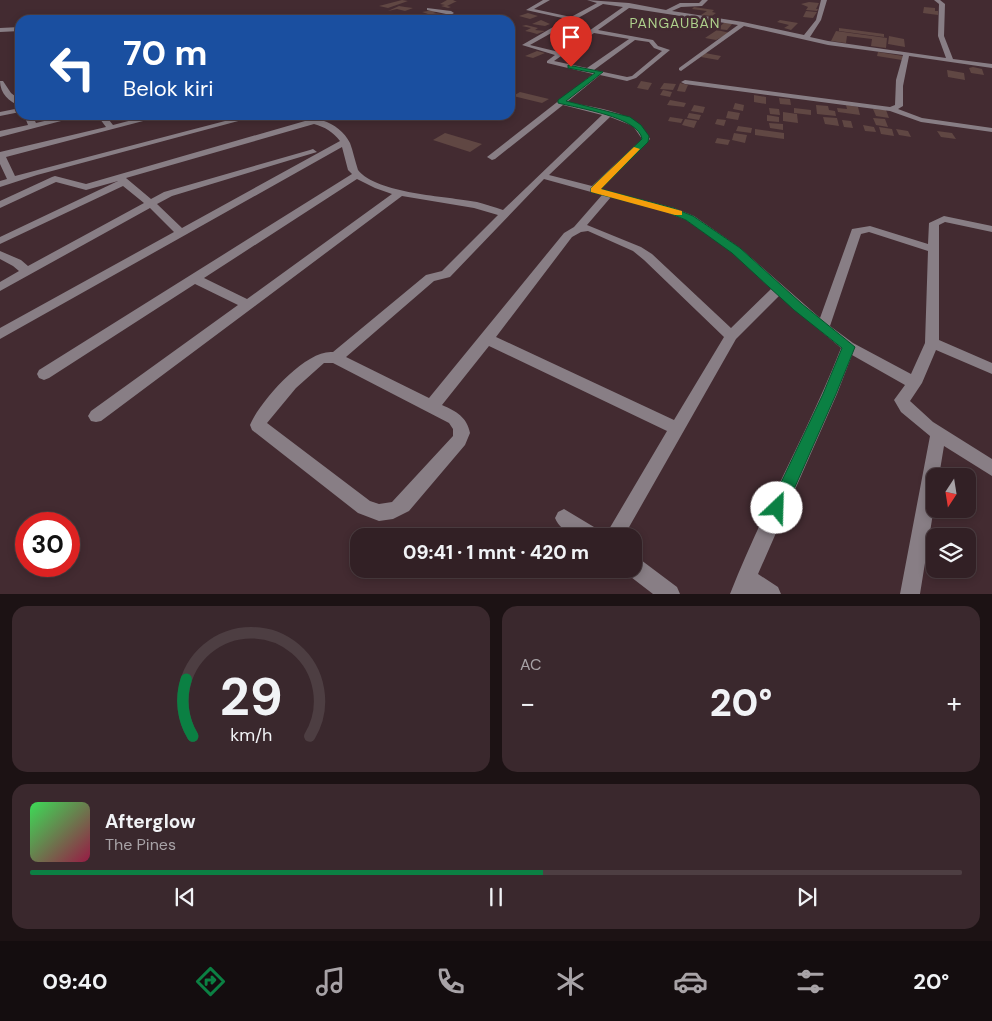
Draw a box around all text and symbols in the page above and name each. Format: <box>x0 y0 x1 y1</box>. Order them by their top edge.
district label: PANGAUBAN <box>630 14 720 32</box>
pin <box>550 16 592 67</box>
icon: arrive <box>557 23 585 51</box>
text: 70 m <box>123 30 207 76</box>
icon: left <box>40 35 105 100</box>
text: Belok kiri <box>123 74 213 103</box>
north arrow <box>926 468 976 518</box>
map controls <box>926 468 976 578</box>
position arrow <box>750 481 802 533</box>
speed limit sign: 30 <box>15 512 80 577</box>
button: layers <box>926 528 976 578</box>
text: 09:41 · 1 mnt · 420 m <box>403 540 589 565</box>
text: AC <box>520 654 541 675</box>
text: 29 <box>220 663 282 731</box>
text: 20° <box>710 678 772 728</box>
text: − <box>520 685 535 722</box>
text: + <box>947 685 962 722</box>
text: km/h <box>230 723 272 747</box>
text: Afterglow <box>105 809 196 834</box>
text: The Pines <box>105 834 176 855</box>
icon: previous <box>171 883 199 911</box>
icon: pause <box>482 883 510 911</box>
icon: next <box>793 883 821 911</box>
icon: directions <box>193 964 228 999</box>
icon: music <box>313 964 348 999</box>
icon: phone <box>433 964 468 999</box>
icon: climate <box>553 964 588 999</box>
icon: car <box>673 964 708 999</box>
icon: filters <box>793 964 828 999</box>
text: 09:40 <box>43 967 107 996</box>
text: 20° <box>913 967 949 996</box>

